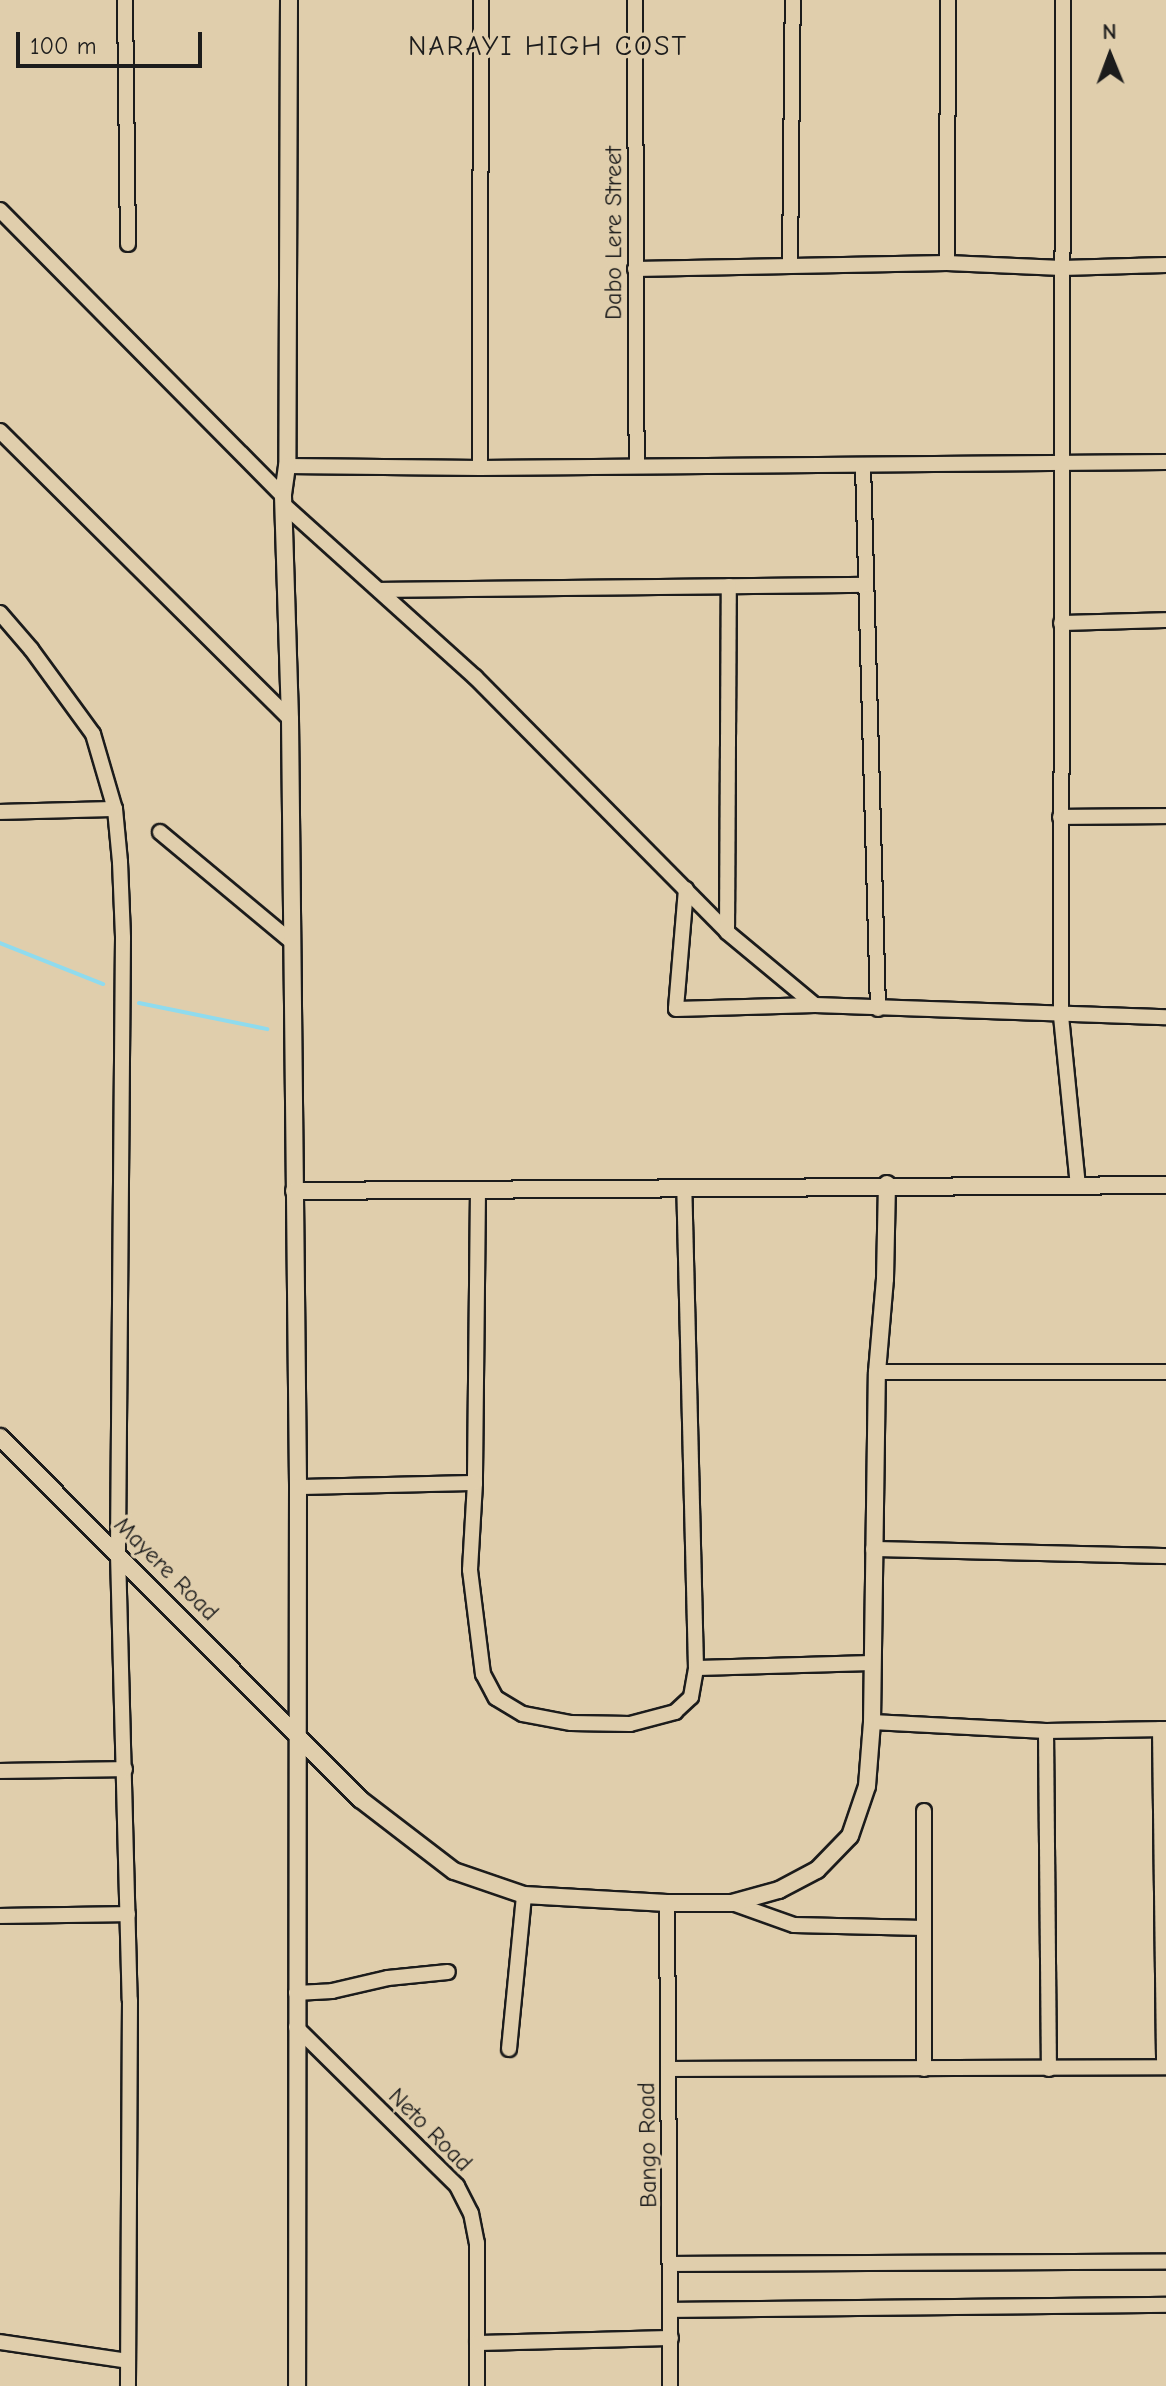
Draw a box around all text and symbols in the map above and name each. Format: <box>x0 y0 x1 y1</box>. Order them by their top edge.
scale bar <box>20 16 206 66</box>
north arrow <box>1070 16 1150 96</box>
text: N <box>1102 19 1117 45</box>
district label: NARAYI HIGH COST <box>408 29 688 63</box>
text: 100 m <box>30 32 97 60</box>
street label: Dabo Lere Street <box>600 146 628 320</box>
street label: Mayere Road <box>108 1511 224 1627</box>
street label: Neto Road <box>382 2082 478 2178</box>
street label: Bango Road <box>633 2082 663 2208</box>

